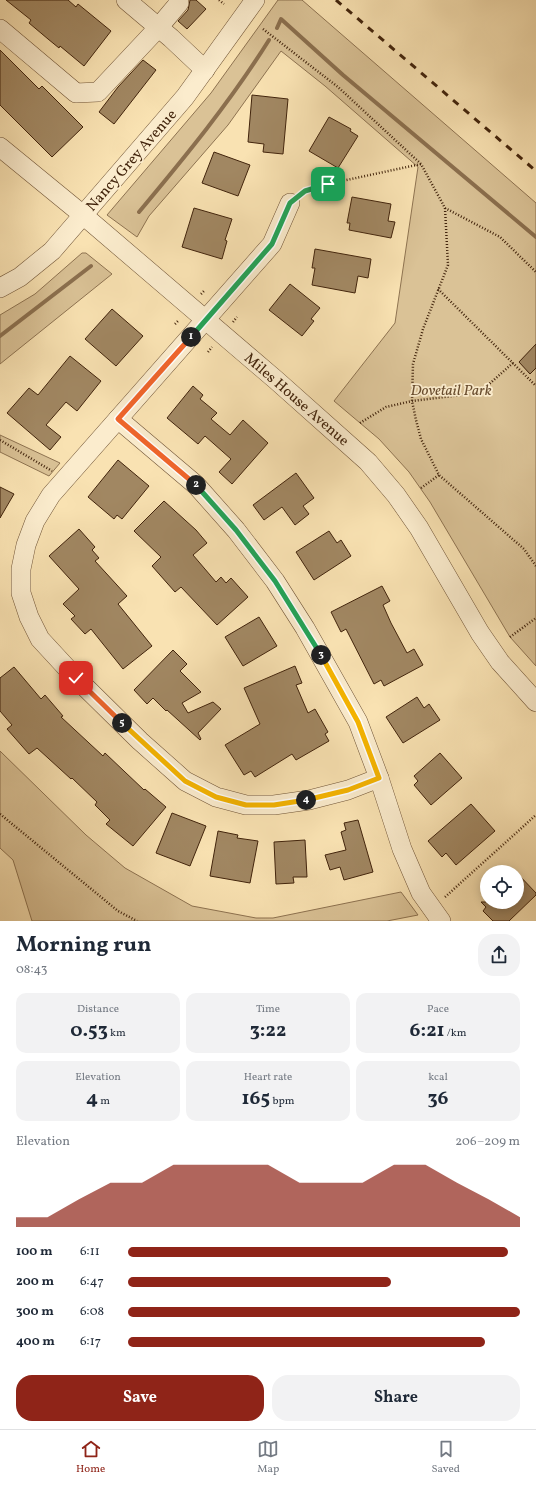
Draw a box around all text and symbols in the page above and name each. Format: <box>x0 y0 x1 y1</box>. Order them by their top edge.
street label: Nancy Grey Avenue <box>82 105 182 217</box>
pin <box>311 167 345 201</box>
icon: arrive <box>317 173 339 195</box>
pin: 1 <box>181 327 201 347</box>
text: 1 <box>189 329 193 344</box>
street label: Miles House Avenue <box>239 349 353 452</box>
park label: Dovetail Park <box>410 381 492 402</box>
pin: 2 <box>186 475 206 495</box>
text: 2 <box>193 477 199 492</box>
pin: 3 <box>311 645 331 665</box>
text: 3 <box>318 647 324 662</box>
pin <box>59 661 93 695</box>
icon: check <box>65 667 87 689</box>
pin: 5 <box>112 713 132 733</box>
text: 5 <box>119 715 125 730</box>
pin: 4 <box>296 790 316 810</box>
text: 4 <box>303 792 309 807</box>
map controls <box>480 865 524 909</box>
button: locate <box>480 865 524 909</box>
text: Morning run <box>16 930 151 961</box>
button: share <box>478 934 520 976</box>
text: 08:43 <box>16 961 47 979</box>
text: Distance <box>77 1002 119 1017</box>
text: Time <box>256 1002 280 1017</box>
text: Pace <box>427 1002 449 1017</box>
text: 0.53 <box>70 1017 108 1045</box>
text: 3:22 <box>250 1017 286 1045</box>
text: 6:21 <box>409 1017 445 1045</box>
text: km <box>108 1026 126 1041</box>
text: /km <box>445 1026 467 1041</box>
text: Elevation <box>75 1070 121 1085</box>
text: Heart rate <box>244 1070 292 1085</box>
text: kcal <box>428 1070 448 1085</box>
text: 4 <box>86 1085 98 1113</box>
text: 165 <box>242 1085 270 1113</box>
text: 36 <box>427 1085 449 1113</box>
text: m <box>98 1094 110 1109</box>
text: bpm <box>270 1094 294 1109</box>
text: Elevation <box>16 1133 70 1151</box>
text: 206–209 m <box>455 1133 520 1151</box>
text: 100 m <box>16 1243 53 1261</box>
text: 6:11 <box>80 1243 100 1261</box>
text: 200 m <box>16 1273 54 1291</box>
text: 6:47 <box>80 1273 104 1291</box>
text: 300 m <box>16 1303 54 1321</box>
text: 6:08 <box>80 1303 104 1321</box>
text: 400 m <box>16 1333 55 1351</box>
text: 6:17 <box>80 1333 101 1351</box>
button: Save <box>16 1375 264 1421</box>
button: Share <box>272 1375 520 1421</box>
tab: Home <box>76 1438 105 1477</box>
tab: Map <box>257 1438 279 1477</box>
tab: Saved <box>432 1438 460 1477</box>

